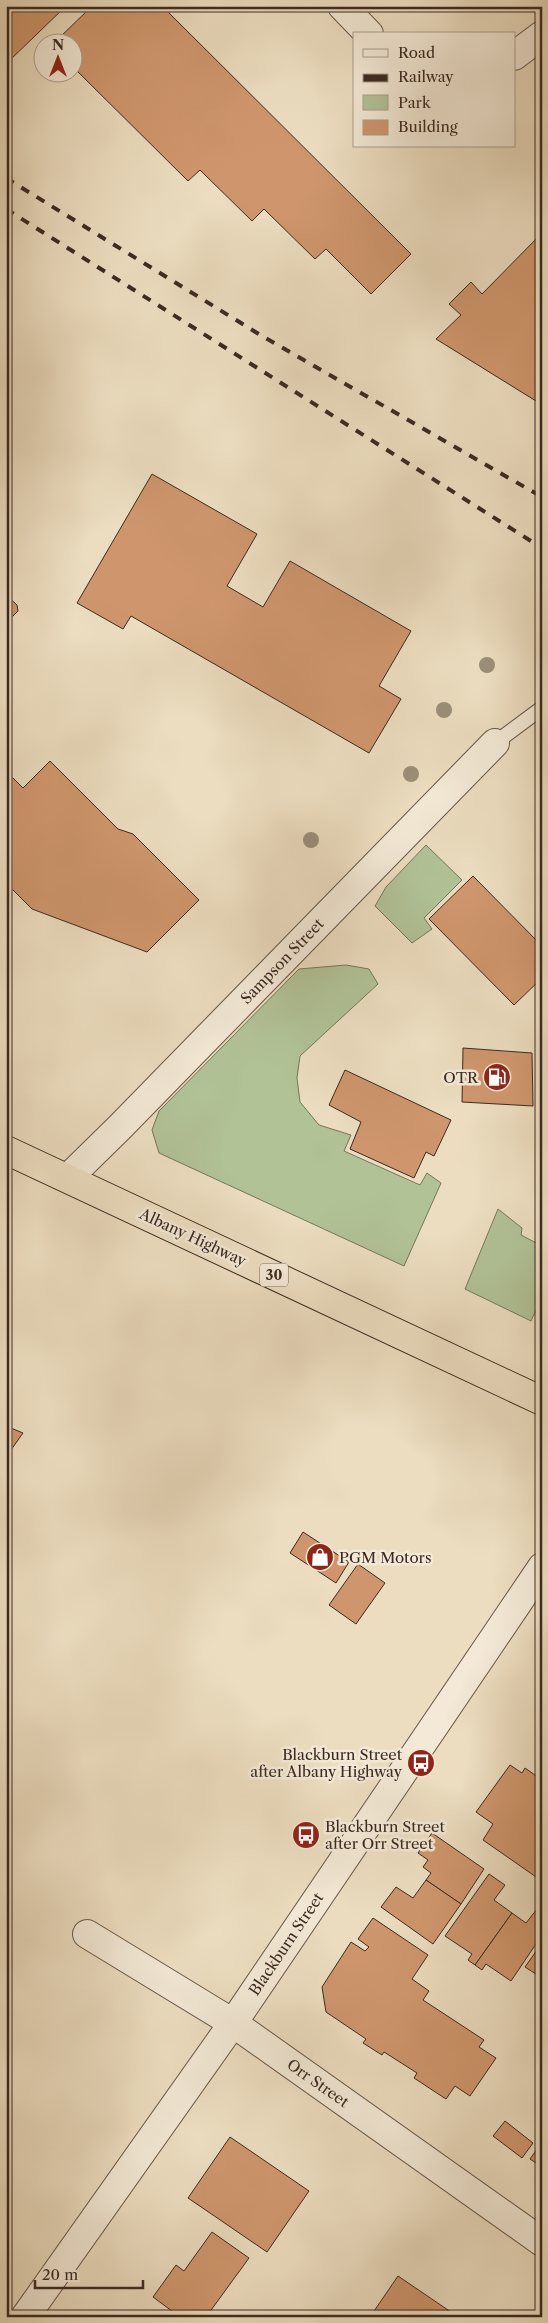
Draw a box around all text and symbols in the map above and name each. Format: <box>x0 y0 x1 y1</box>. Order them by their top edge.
north arrow <box>32 32 82 82</box>
legend <box>353 32 516 148</box>
text: N <box>52 36 64 54</box>
text: Road <box>398 43 435 62</box>
text: Railway <box>398 67 454 86</box>
text: Park <box>398 93 432 112</box>
text: Building <box>398 117 458 136</box>
street label: Sampson Street <box>236 914 328 1008</box>
fuel station icon: OTR <box>482 1062 512 1092</box>
place label: OTR <box>443 1068 479 1087</box>
street label: Albany Highway <box>136 1204 250 1270</box>
road number: 30 <box>260 1264 288 1286</box>
shop icon: PGM Motors <box>305 1542 335 1572</box>
place label: PGM Motors <box>339 1548 431 1567</box>
place label: Blackburn Street after Albany Highway <box>250 1745 403 1781</box>
bus stop icon: Blackburn Street after Albany Highway <box>406 1748 436 1778</box>
place label: Blackburn Street after Orr Street <box>325 1817 445 1853</box>
bus stop icon: Blackburn Street after Orr Street <box>291 1820 321 1850</box>
street label: Blackburn Street <box>245 1888 328 1999</box>
street label: Orr Street <box>283 2055 353 2112</box>
scale bar <box>35 2258 142 2290</box>
text: 20 m <box>42 2265 78 2284</box>

